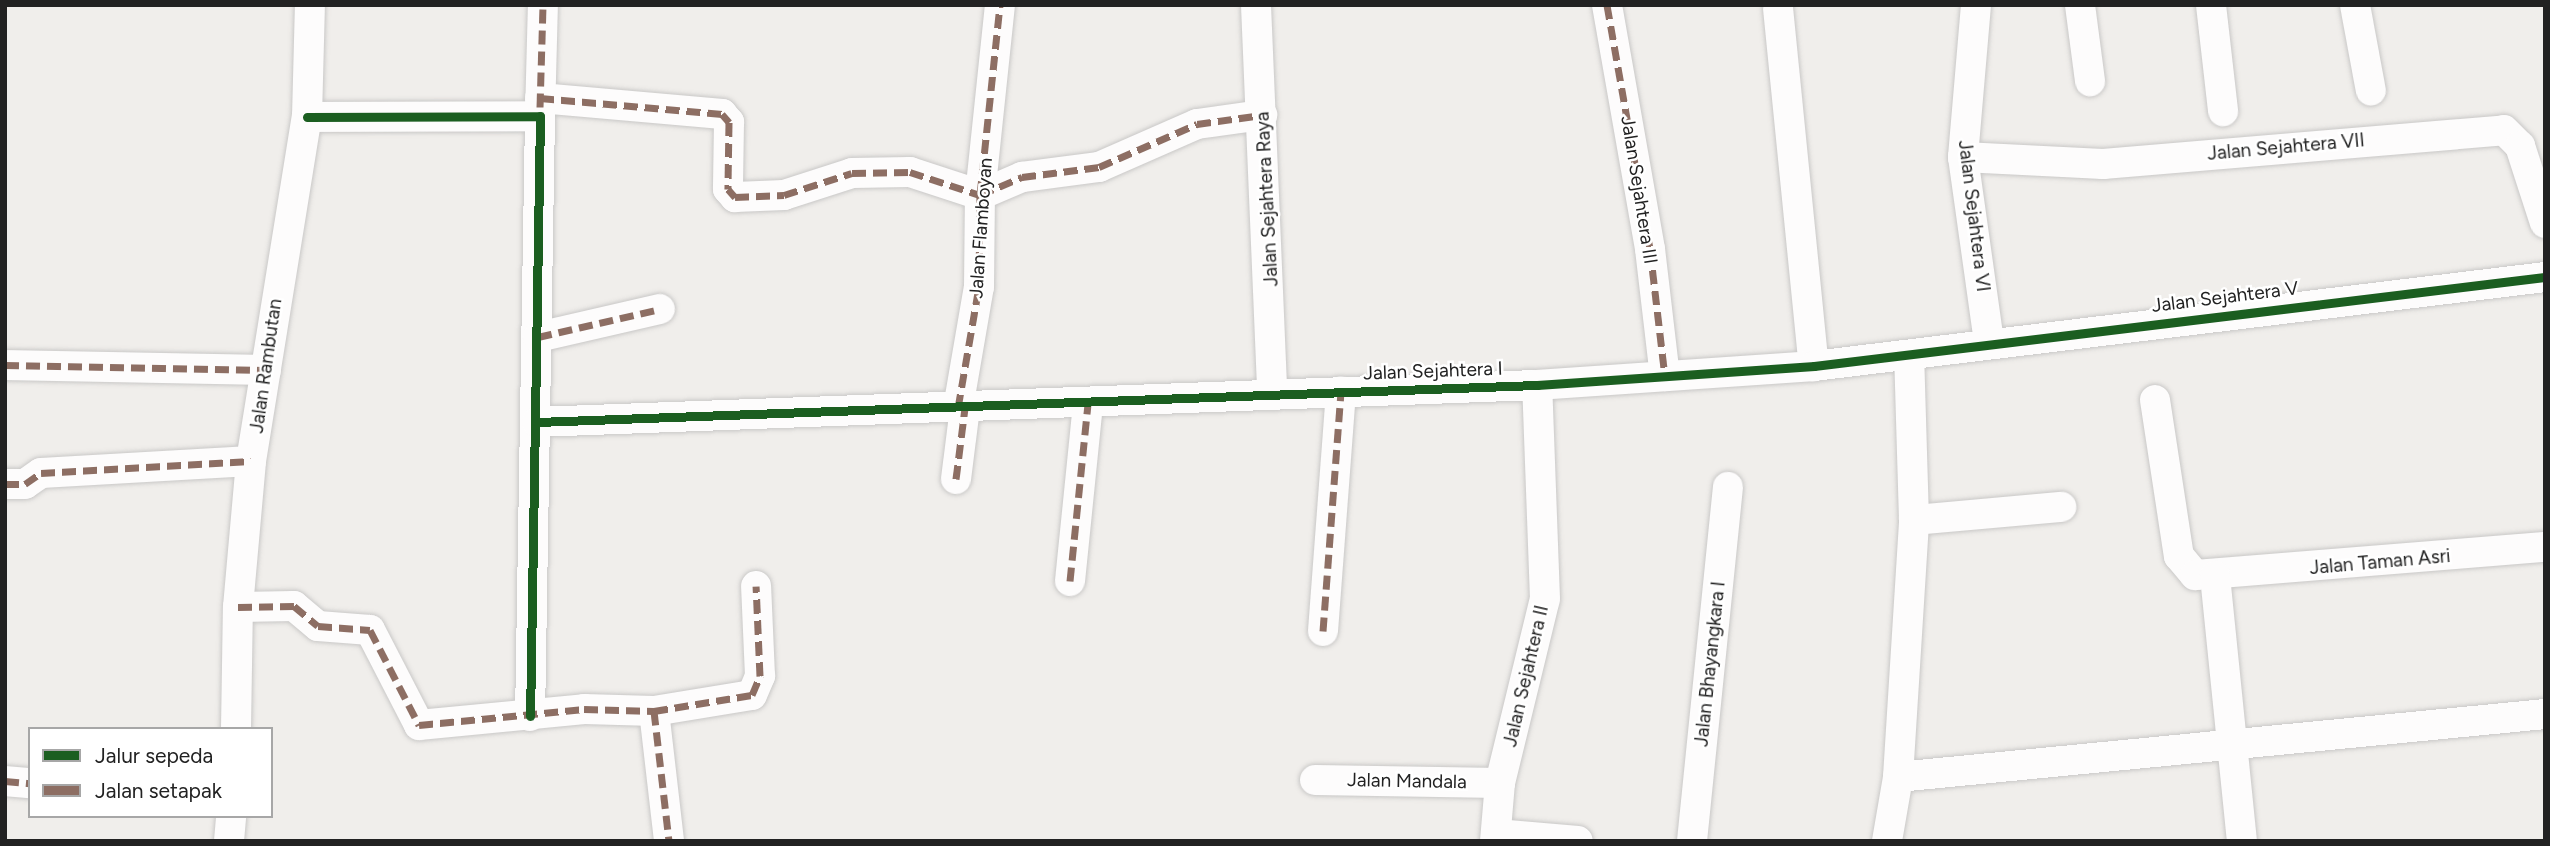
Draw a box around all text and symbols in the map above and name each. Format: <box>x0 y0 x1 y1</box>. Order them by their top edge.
street label: Jalan Sejahtera Raya <box>1251 111 1283 287</box>
street label: Jalan Sejahtera III <box>1616 114 1662 266</box>
street label: Jalan Sejahtera VII <box>2206 129 2366 165</box>
street label: Jalan Sejahtera VI <box>1953 139 1995 293</box>
street label: Jalan Flamboyan <box>965 157 997 299</box>
street label: Jalan Sejahtera V <box>2150 277 2300 317</box>
street label: Jalan Rambutan <box>245 297 287 435</box>
street label: Jalan Sejahtera I <box>1363 357 1503 385</box>
street label: Jalan Taman Asri <box>2309 544 2451 580</box>
street label: Jalan Bhayangkara I <box>1690 580 1730 748</box>
street label: Jalan Sejahtera II <box>1499 603 1553 749</box>
legend <box>28 727 273 818</box>
text: Jalur sepeda <box>95 743 213 768</box>
street label: Jalan Mandala <box>1347 769 1467 793</box>
text: Jalan setapak <box>95 778 222 803</box>

